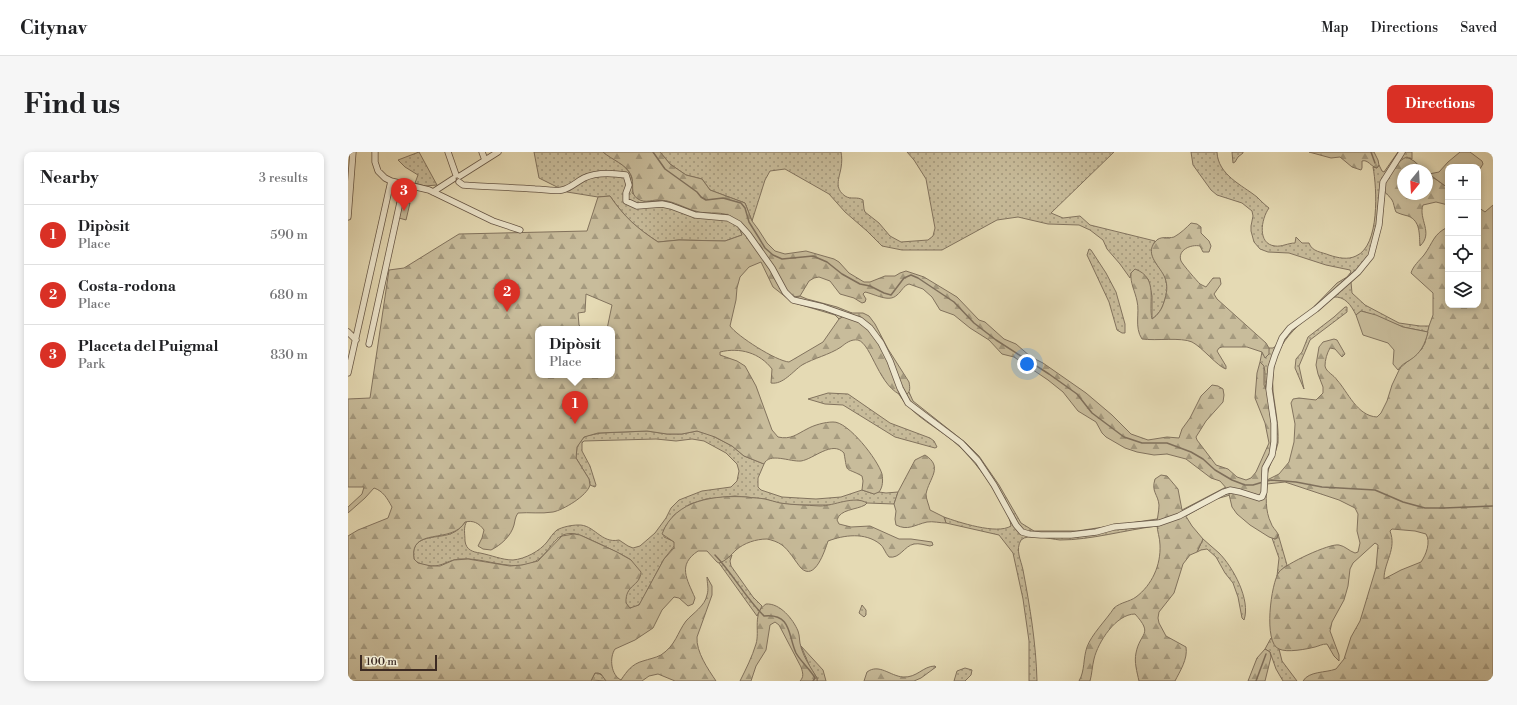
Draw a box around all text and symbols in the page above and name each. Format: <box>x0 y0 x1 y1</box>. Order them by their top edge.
text: Citynav <box>20 16 87 40</box>
text: Map <box>1321 19 1349 37</box>
text: Directions <box>1371 19 1438 37</box>
text: Saved <box>1460 19 1497 37</box>
button: Directions <box>1387 85 1493 123</box>
text: Find us <box>24 87 120 122</box>
north arrow <box>1397 164 1433 200</box>
map controls <box>1445 164 1481 308</box>
button: + <box>1445 164 1481 200</box>
text: Nearby <box>40 167 99 189</box>
text: 3 results <box>259 170 308 186</box>
pin: 3 <box>391 178 417 211</box>
button: − <box>1445 200 1481 236</box>
text: Dipòsit <box>78 217 130 236</box>
text: 1 <box>50 227 56 243</box>
text: 590 m <box>270 227 308 243</box>
text: Place <box>78 236 110 252</box>
button: locate <box>1445 236 1481 272</box>
button: layers <box>1445 272 1481 308</box>
text: Costa-rodona <box>78 277 176 296</box>
pin: 2 <box>494 279 520 312</box>
text: 2 <box>49 287 57 303</box>
text: 680 m <box>269 287 308 303</box>
text: Place <box>78 296 110 312</box>
popup <box>535 326 615 378</box>
text: Dipòsit <box>549 335 601 354</box>
text: Placeta del Puigmal <box>78 337 218 356</box>
text: 3 <box>49 347 57 363</box>
text: 830 m <box>270 347 308 363</box>
text: Place <box>549 354 582 370</box>
your location <box>1017 354 1037 374</box>
text: Park <box>78 356 105 372</box>
pin: 1 <box>562 391 588 424</box>
scale bar <box>360 653 437 672</box>
text: 100 m <box>366 655 397 669</box>

